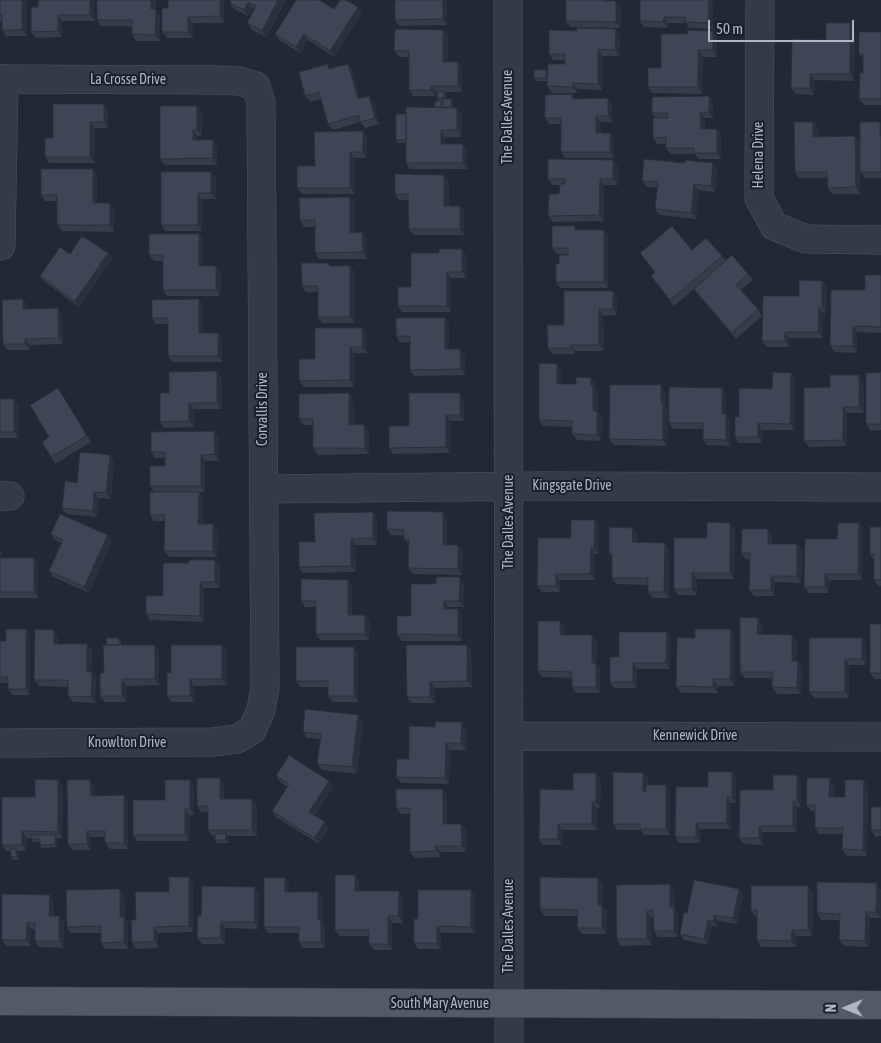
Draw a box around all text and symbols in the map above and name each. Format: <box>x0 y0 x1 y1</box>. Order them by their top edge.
scale bar <box>711 10 857 42</box>
text: 50 m <box>716 20 743 37</box>
street label: The Dalles Avenue <box>500 70 516 164</box>
street label: La Crosse Drive <box>90 72 166 88</box>
street label: Helena Drive <box>751 122 767 188</box>
street label: Corvallis Drive <box>255 372 271 446</box>
street label: The Dalles Avenue <box>501 475 517 569</box>
street label: Kingsgate Drive <box>532 478 612 494</box>
street label: Kennewick Drive <box>653 728 737 744</box>
street label: Knowlton Drive <box>88 735 166 751</box>
street label: The Dalles Avenue <box>501 879 517 973</box>
north arrow <box>821 983 871 1033</box>
street label: South Mary Avenue <box>391 996 489 1012</box>
text: N <box>823 1004 839 1012</box>

